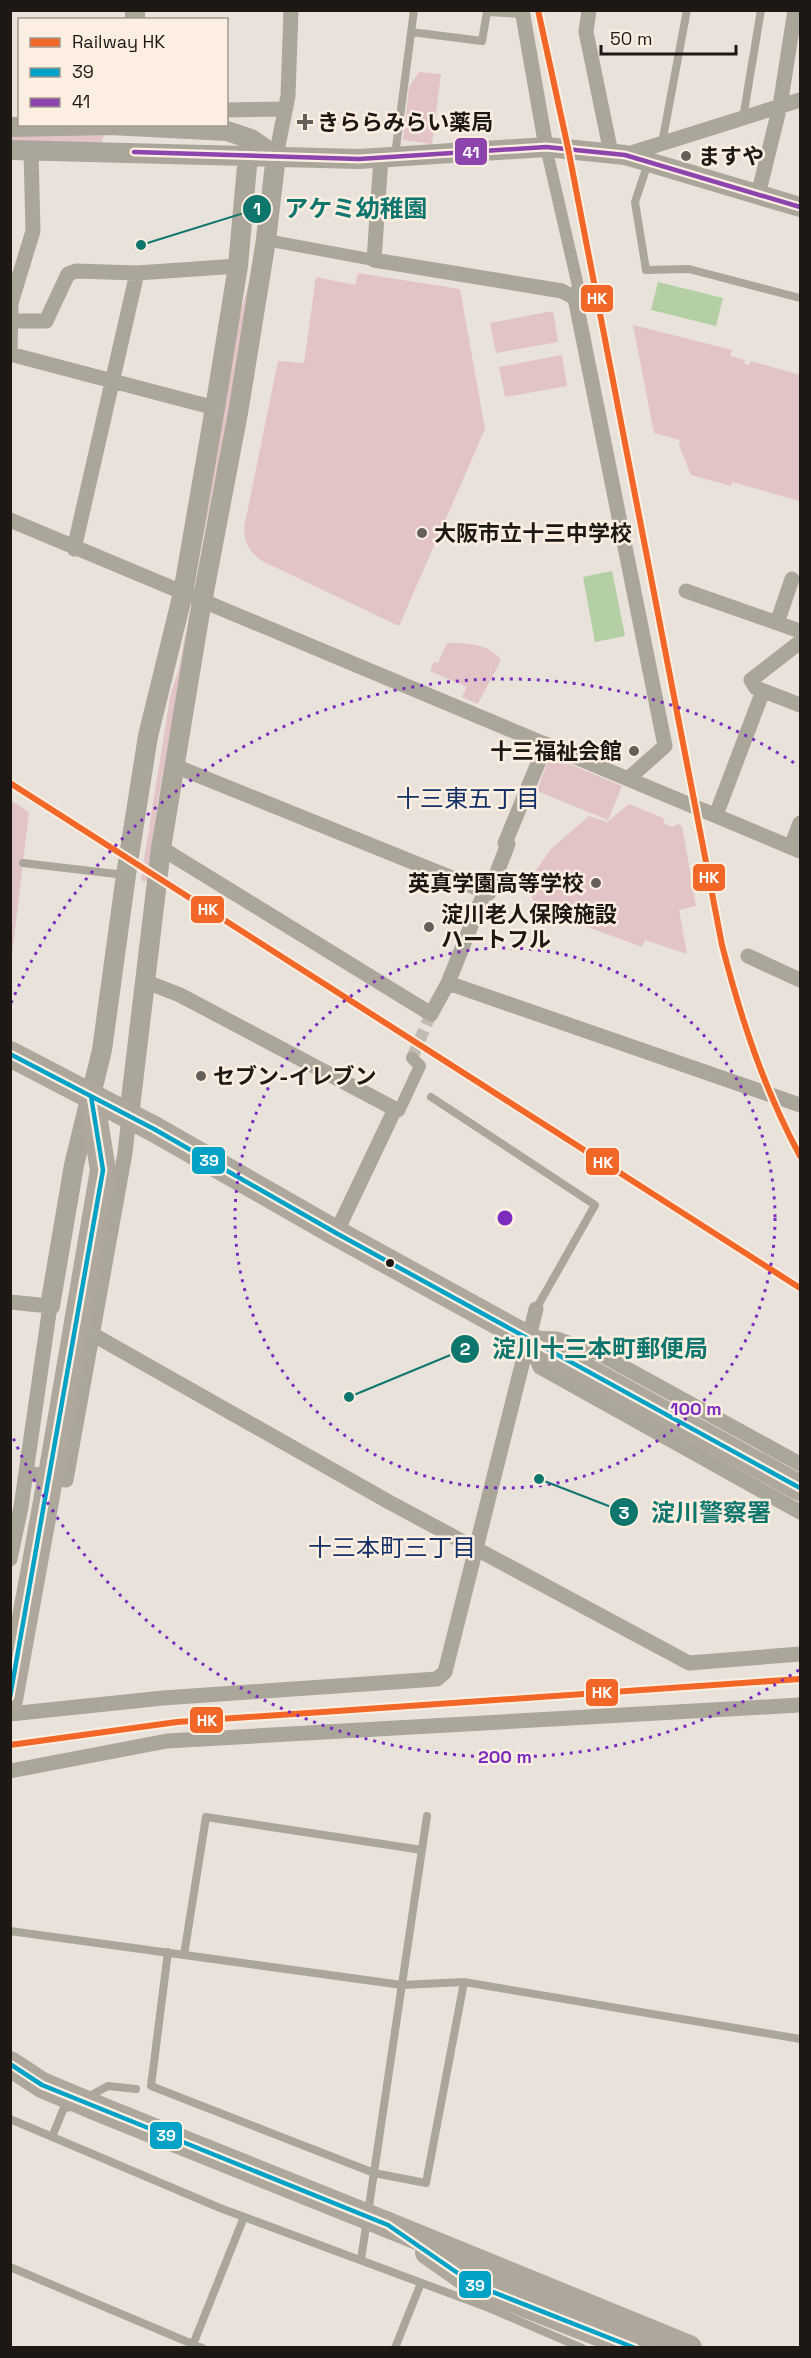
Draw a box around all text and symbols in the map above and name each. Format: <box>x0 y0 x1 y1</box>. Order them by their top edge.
legend <box>18 18 228 126</box>
scale bar <box>601 18 736 56</box>
text: 50 m <box>610 27 652 50</box>
text: Railway HK <box>72 30 165 53</box>
text: 39 <box>72 60 94 83</box>
text: 41 <box>72 90 90 113</box>
place label: きららみらい薬局 <box>317 108 493 136</box>
marker: きららみらい薬局 <box>298 115 312 129</box>
line badge: 41 <box>454 137 488 166</box>
text: 41 <box>463 142 479 163</box>
place label: ますや <box>698 142 764 170</box>
marker: ますや <box>679 149 693 163</box>
callout: アケミ幼稚園 <box>242 188 440 230</box>
text: アケミ幼稚園 <box>284 193 428 224</box>
text: 1 <box>253 197 261 220</box>
line badge: HK <box>580 284 614 313</box>
text: HK <box>587 288 607 309</box>
place label: 大阪市立十三中学校 <box>434 519 632 547</box>
marker: 大阪市立十三中学校 <box>415 526 429 540</box>
place label: 十三福祉会館 <box>490 737 622 765</box>
marker: 十三福祉会館 <box>627 744 641 758</box>
district label: 十三東五丁目 <box>396 783 540 814</box>
line badge: HK <box>692 863 726 892</box>
text: HK <box>699 867 719 888</box>
place label: 英真学園高等学校 <box>408 869 584 897</box>
marker: 英真学園高等学校 <box>589 876 603 890</box>
line badge: HK <box>190 895 225 924</box>
text: HK <box>198 899 218 920</box>
place label: 淀川老人保険施設 ハートフル <box>441 900 617 953</box>
marker: 淀川老人保険施設 ハートフル <box>422 920 436 934</box>
place label: セブン-イレブン <box>213 1062 377 1090</box>
marker: セブン-イレブン <box>194 1069 208 1083</box>
line badge: 39 <box>191 1146 226 1175</box>
line badge: HK <box>585 1147 620 1176</box>
text: 39 <box>199 1150 219 1171</box>
text: HK <box>593 1152 613 1173</box>
centre of rings <box>495 1208 515 1228</box>
unlabelled marker <box>384 1257 396 1269</box>
callout: 淀川十三本町郵便局 <box>450 1328 720 1370</box>
text: 淀川十三本町郵便局 <box>492 1333 708 1364</box>
text: 2 <box>460 1337 471 1360</box>
text: 100 m <box>670 1397 722 1420</box>
callout: 淀川警察署 <box>609 1491 783 1533</box>
text: 淀川警察署 <box>651 1497 771 1528</box>
text: 3 <box>619 1501 630 1524</box>
district label: 十三本町三丁目 <box>308 1532 476 1563</box>
line badge: HK <box>585 1678 619 1707</box>
text: HK <box>592 1682 612 1703</box>
line badge: HK <box>189 1706 224 1734</box>
text: HK <box>197 1710 217 1731</box>
text: 200 m <box>478 1745 532 1768</box>
line badge: 39 <box>149 2121 183 2150</box>
text: 39 <box>156 2125 176 2146</box>
line badge: 39 <box>458 2270 492 2299</box>
text: 39 <box>465 2275 485 2296</box>

